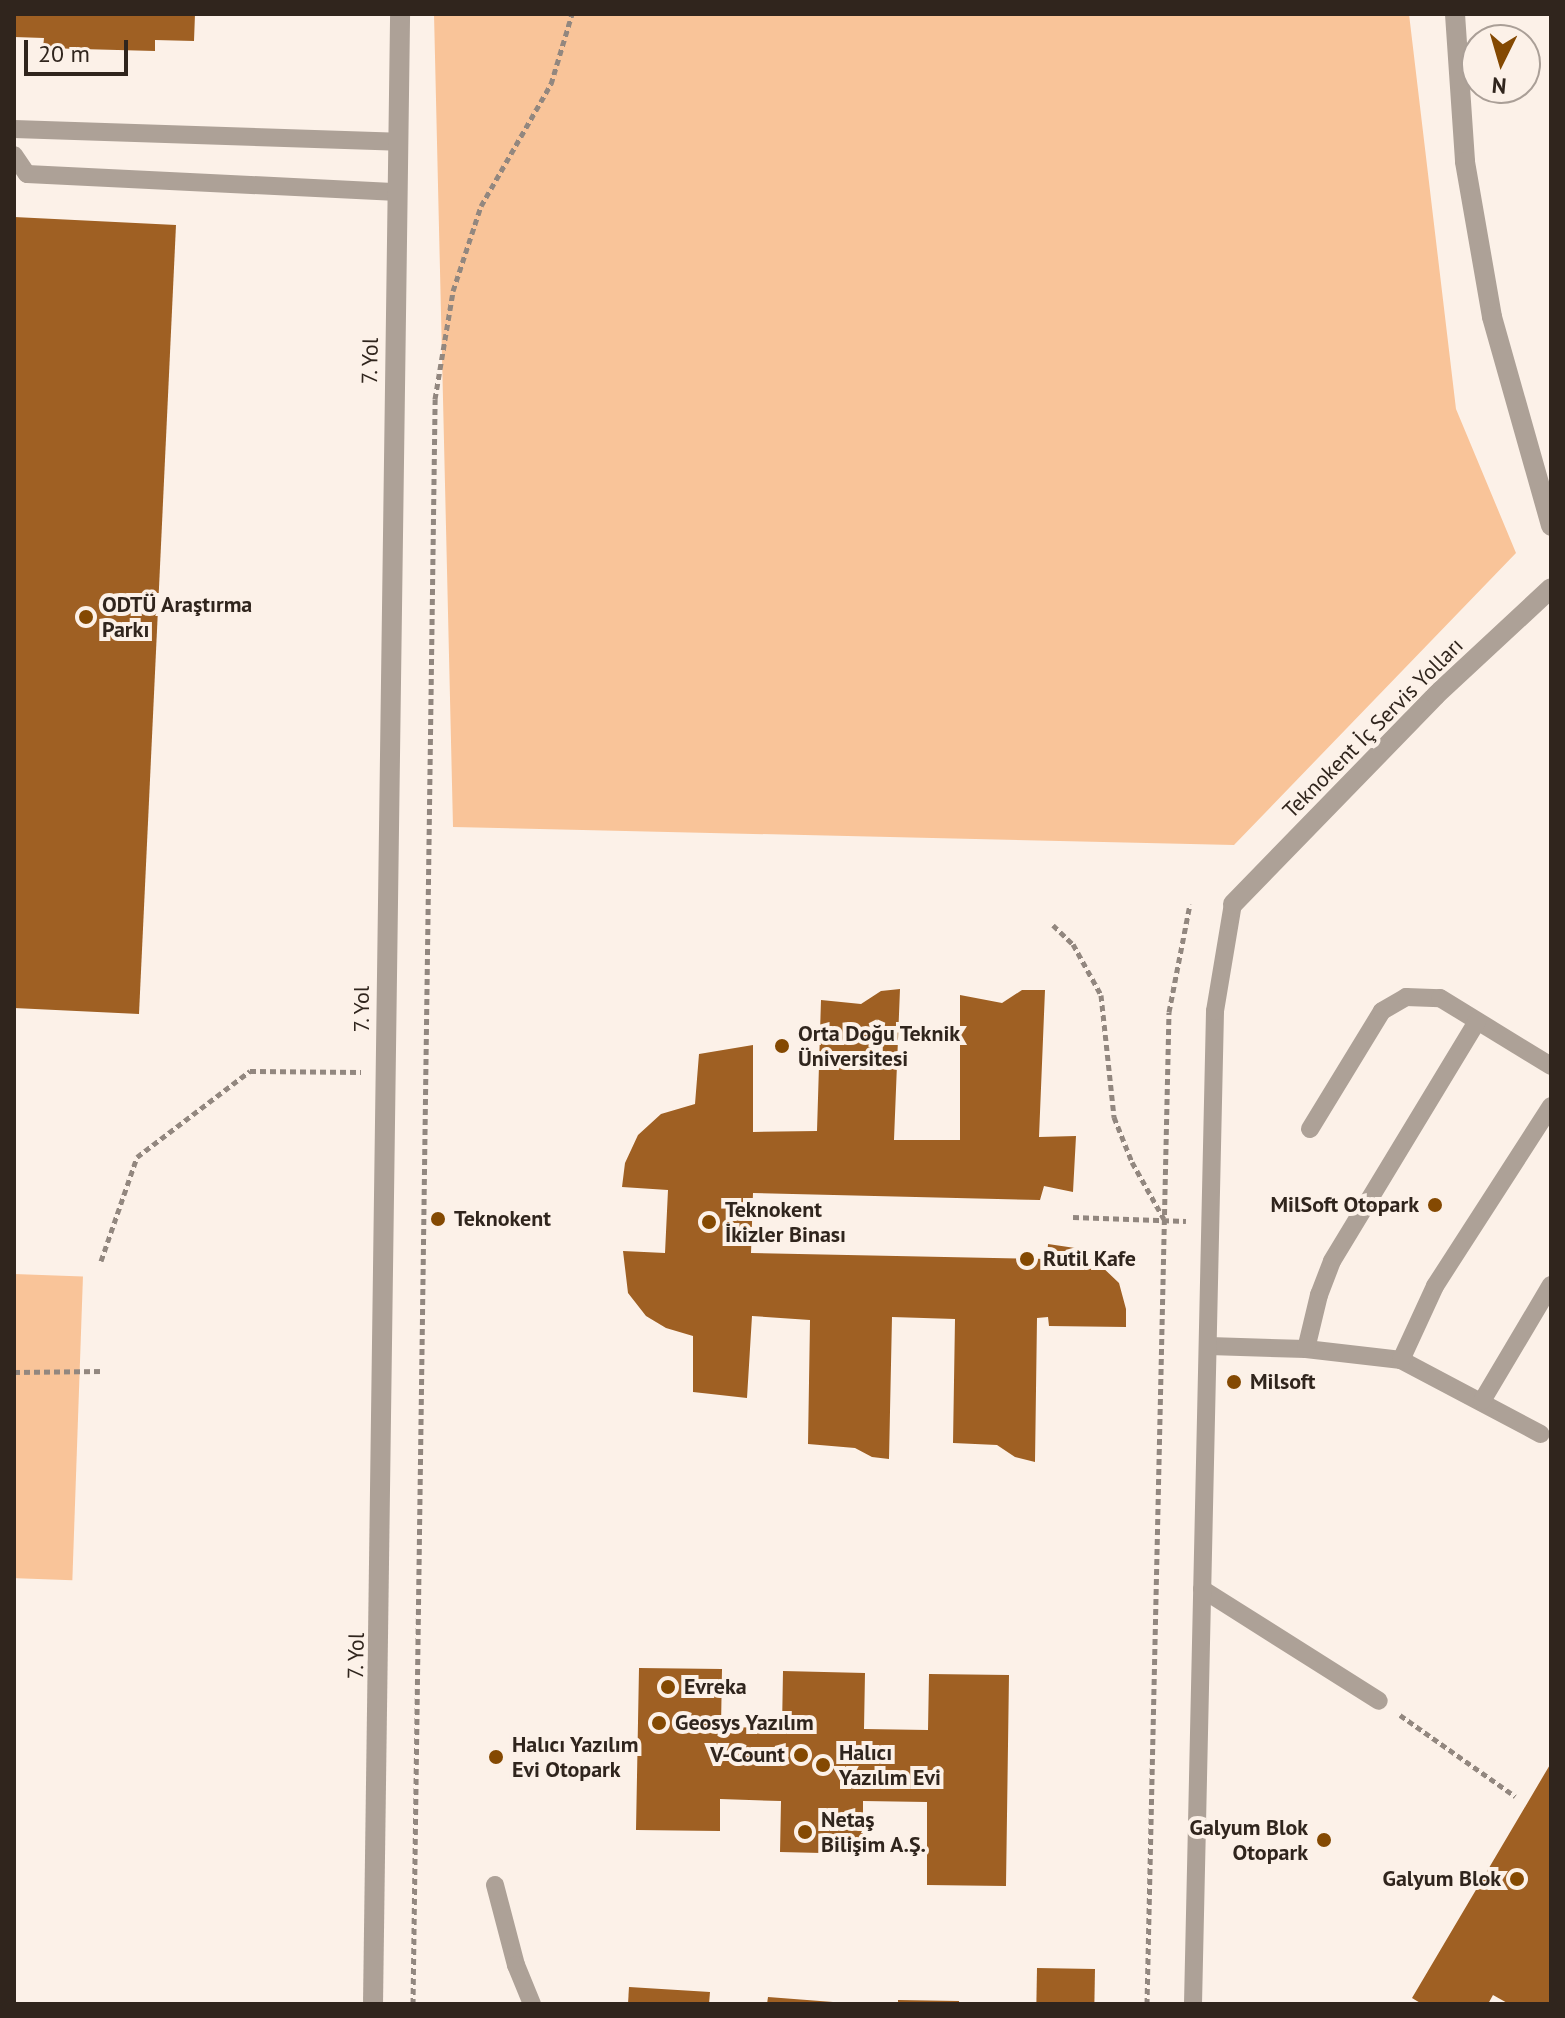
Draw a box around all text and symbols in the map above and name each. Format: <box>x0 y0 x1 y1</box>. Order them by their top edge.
scale bar <box>28 24 132 74</box>
north arrow <box>1461 24 1541 104</box>
text: 20 m <box>38 38 90 69</box>
text: N <box>1491 71 1508 100</box>
street label: 7. Yol <box>356 336 384 386</box>
place label: ODTÜ Araştırma Parkı <box>102 591 253 642</box>
marker: ODTÜ Araştırma Parkı <box>77 608 95 626</box>
street label: Teknokent İç Servis Yolları <box>1277 632 1469 824</box>
street label: 7. Yol <box>349 985 375 1033</box>
place label: Orta Doğu Teknik Üniversitesi <box>798 1020 961 1072</box>
marker: Orta Doğu Teknik Üniversitesi <box>773 1037 791 1055</box>
place label: MilSoft Otopark <box>1270 1192 1419 1218</box>
place label: Teknokent İkizler Binası <box>725 1196 846 1248</box>
marker: MilSoft Otopark <box>1426 1196 1444 1214</box>
place label: Teknokent <box>454 1206 551 1232</box>
marker: Teknokent <box>429 1210 447 1228</box>
marker: Teknokent İkizler Binası <box>700 1213 718 1231</box>
place label: Rutil Kafe <box>1043 1246 1136 1272</box>
marker: Rutil Kafe <box>1018 1250 1036 1268</box>
place label: Milsoft <box>1250 1369 1315 1395</box>
marker: Milsoft <box>1225 1373 1243 1391</box>
street label: 7. Yol <box>342 1631 370 1681</box>
place label: Evreka <box>684 1674 747 1700</box>
marker: Evreka <box>659 1678 677 1696</box>
place label: Geosys Yazılım <box>675 1710 814 1736</box>
marker: Geosys Yazılım <box>650 1714 668 1732</box>
place label: Halıcı Yazılım Evi Otopark <box>512 1731 639 1782</box>
place label: Halıcı Yazılım Evi <box>839 1739 941 1790</box>
place label: V-Count <box>710 1742 785 1768</box>
marker: V-Count <box>792 1746 810 1764</box>
marker: Halıcı Yazılım Evi Otopark <box>487 1748 505 1766</box>
marker: Halıcı Yazılım Evi <box>814 1756 832 1774</box>
place label: Netaş Bilişim A.Ş. <box>821 1806 927 1858</box>
place label: Galyum Blok Otopark <box>1190 1814 1308 1866</box>
marker: Netaş Bilişim A.Ş. <box>796 1823 814 1841</box>
marker: Galyum Blok Otopark <box>1315 1831 1333 1849</box>
place label: Galyum Blok <box>1383 1866 1501 1892</box>
marker: Galyum Blok <box>1508 1870 1526 1888</box>

